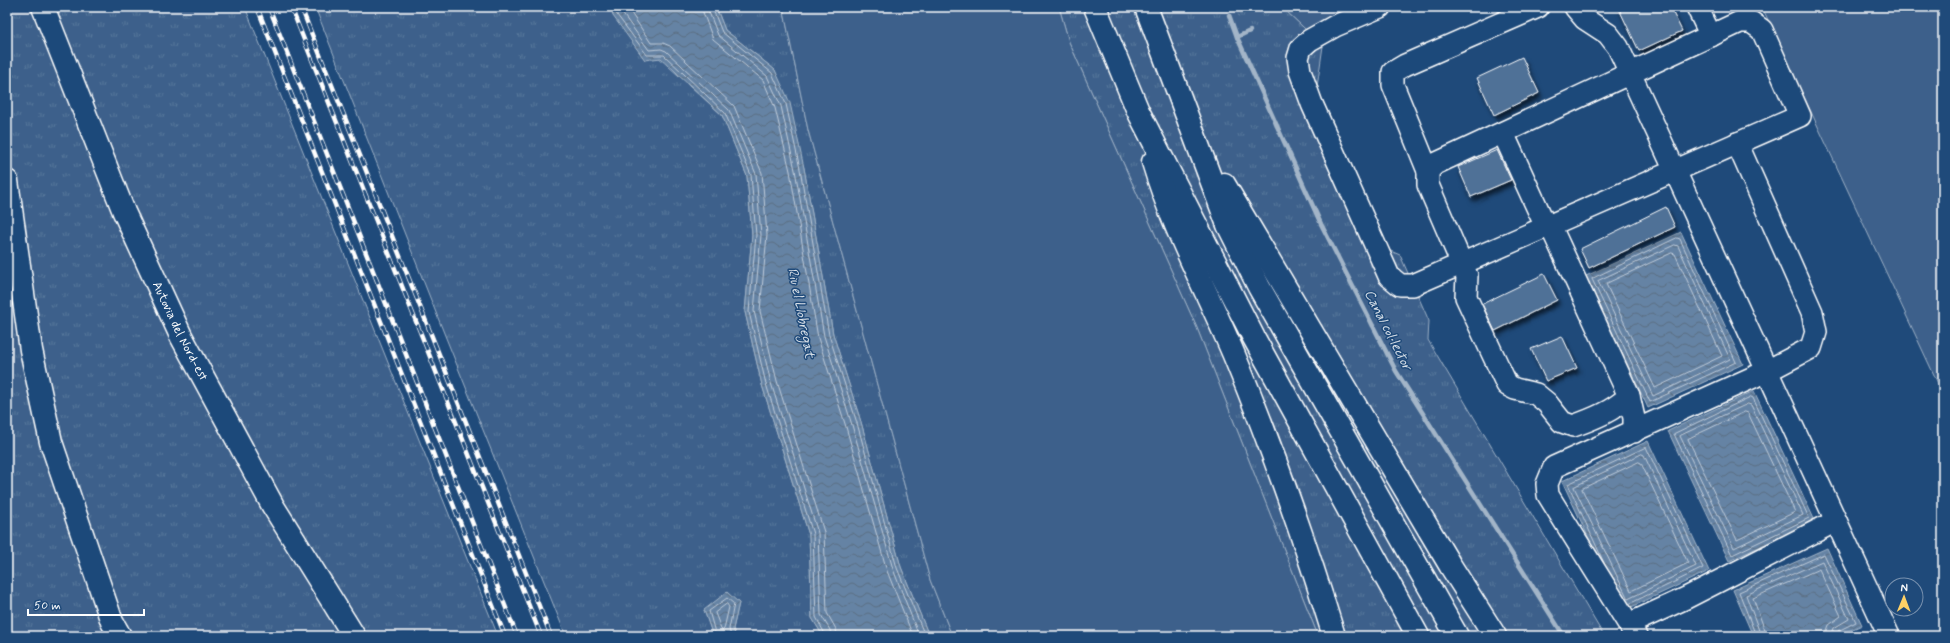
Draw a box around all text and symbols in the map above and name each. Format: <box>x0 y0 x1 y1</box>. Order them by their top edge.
water label: Riu el Llobregat <box>781 266 819 361</box>
street label: Autovia del Nord-est <box>148 278 212 384</box>
water label: Canal col·lector <box>1360 287 1417 375</box>
north arrow <box>1884 577 1924 617</box>
text: N <box>1900 581 1908 595</box>
scale bar <box>28 591 144 617</box>
text: 50 m <box>34 598 61 614</box>

